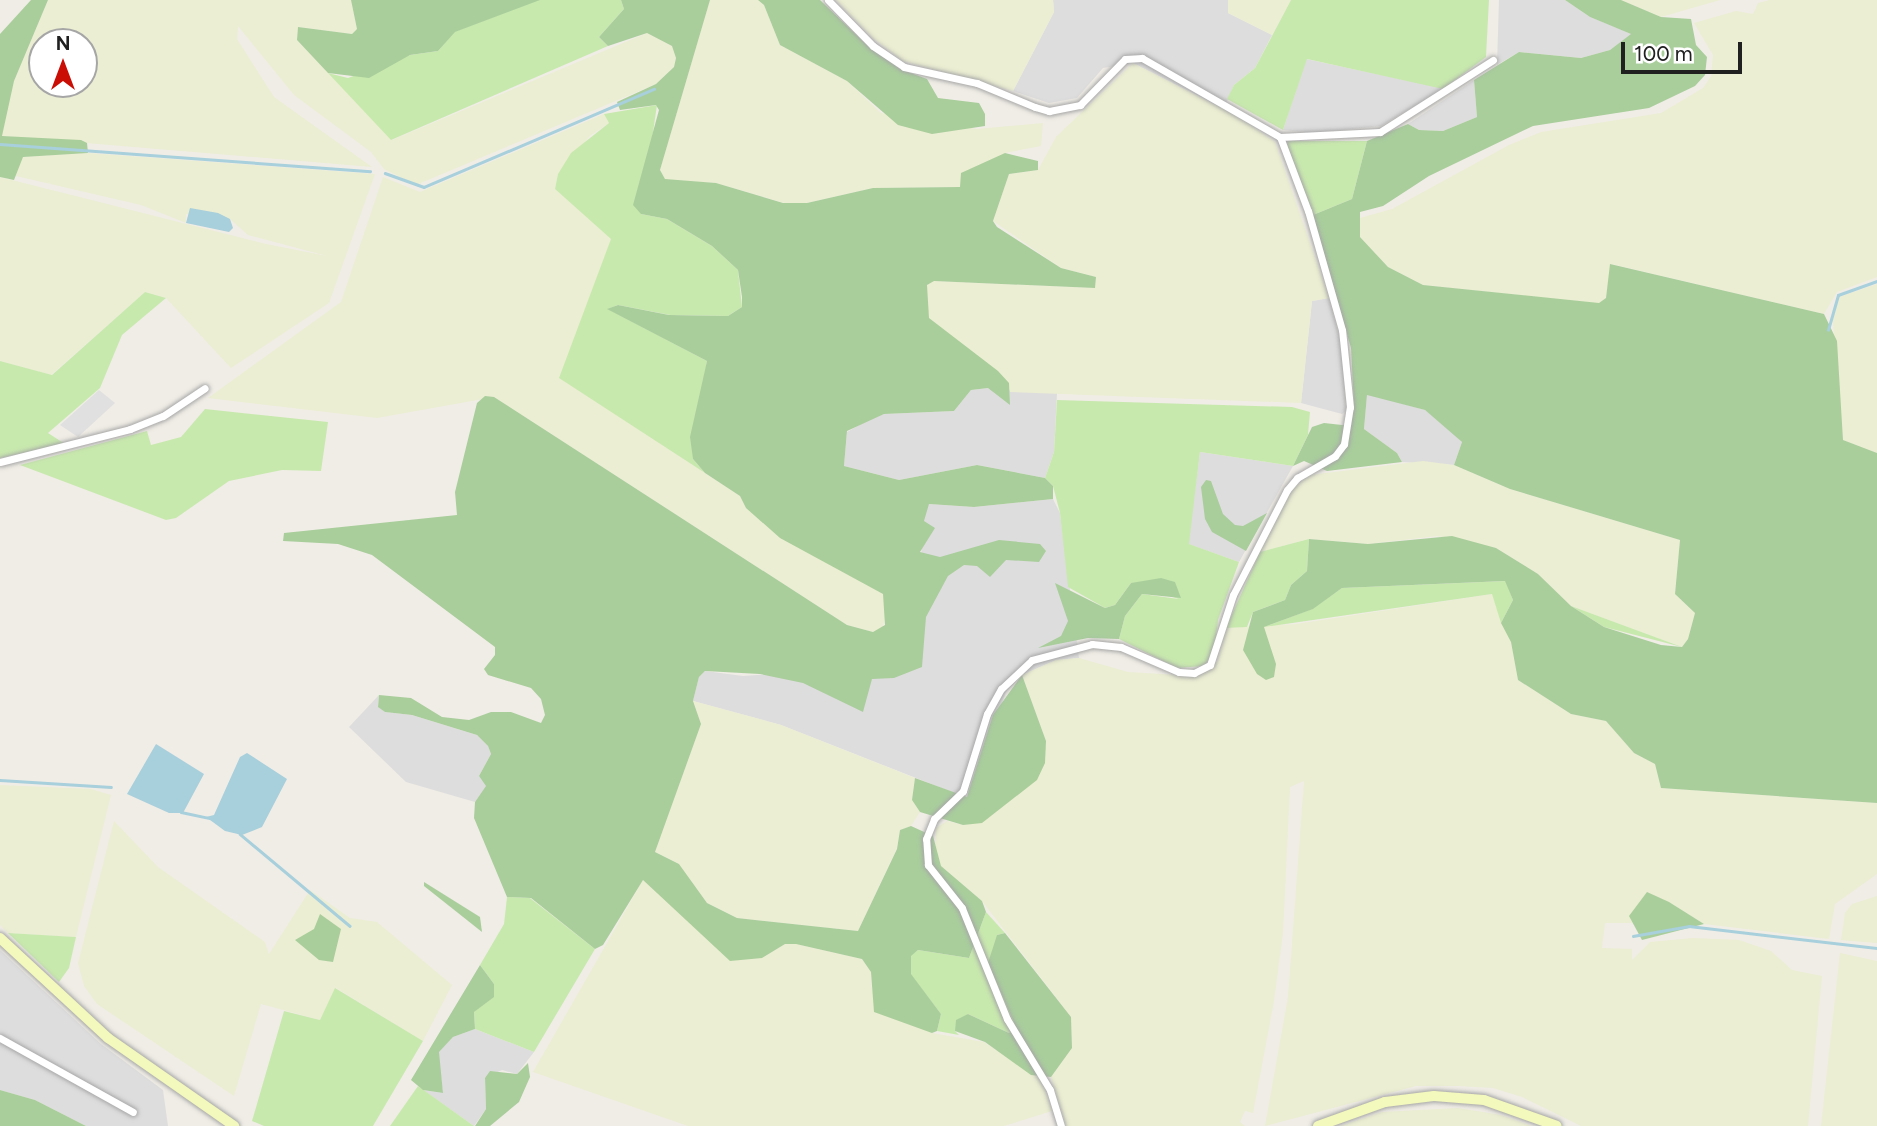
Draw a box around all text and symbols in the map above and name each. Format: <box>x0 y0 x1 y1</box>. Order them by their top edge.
north arrow <box>28 28 98 98</box>
scale bar <box>1625 28 1746 72</box>
text: N <box>56 32 70 55</box>
text: 100 m <box>1634 41 1693 66</box>

